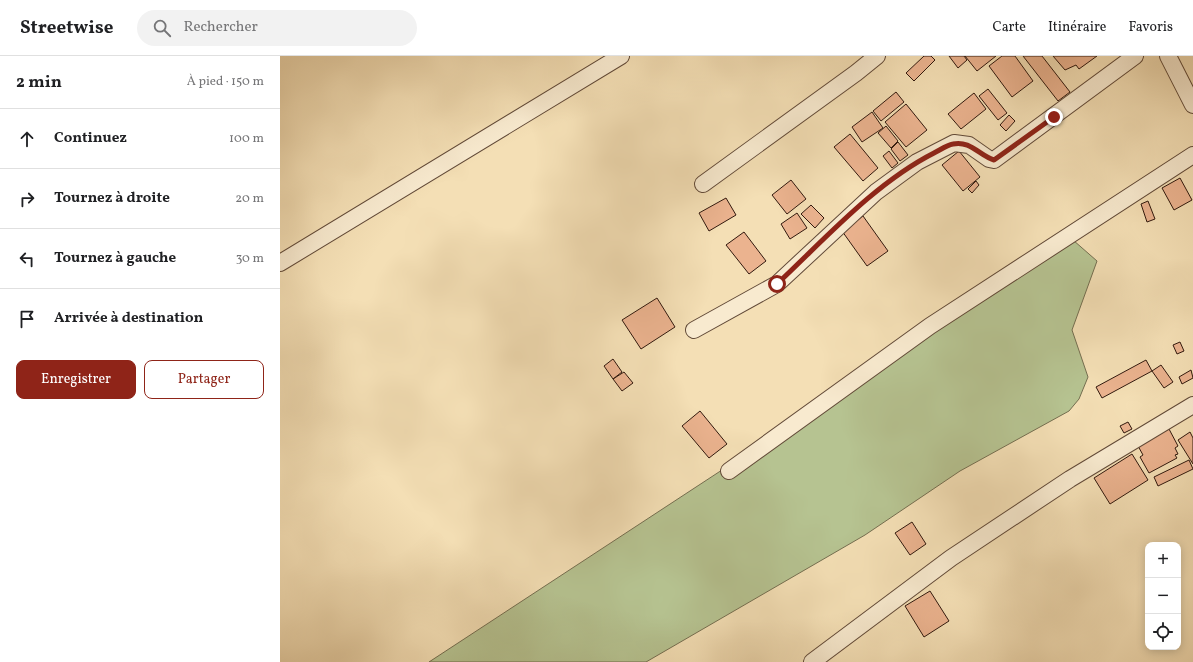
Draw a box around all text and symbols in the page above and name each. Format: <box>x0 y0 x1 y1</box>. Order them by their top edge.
search box <box>137 10 417 46</box>
text: Streetwise <box>20 15 113 41</box>
icon: search <box>151 17 173 39</box>
text: Rechercher <box>183 17 258 38</box>
text: Carte <box>992 18 1026 37</box>
text: Itinéraire <box>1048 18 1107 37</box>
text: Favoris <box>1129 18 1173 37</box>
text: 2 min <box>16 71 62 94</box>
text: À pied · 150 m <box>187 73 264 91</box>
route end <box>1045 108 1063 126</box>
icon: ahead <box>16 128 38 150</box>
text: Continuez <box>54 128 127 149</box>
text: 100 m <box>229 130 264 148</box>
icon: right <box>16 188 38 210</box>
text: Tournez à droite <box>54 188 170 209</box>
text: 20 m <box>235 190 264 208</box>
icon: left <box>16 248 38 270</box>
text: Tournez à gauche <box>54 248 176 269</box>
text: 30 m <box>236 250 264 268</box>
route start <box>768 275 786 293</box>
icon: arrive <box>16 308 38 330</box>
text: Arrivée à destination <box>54 308 203 329</box>
button: Enregistrer <box>16 360 136 399</box>
button: Partager <box>144 360 264 399</box>
map controls <box>1145 542 1181 650</box>
button: + <box>1145 542 1181 578</box>
button: − <box>1145 578 1181 614</box>
button: locate <box>1145 614 1181 650</box>

